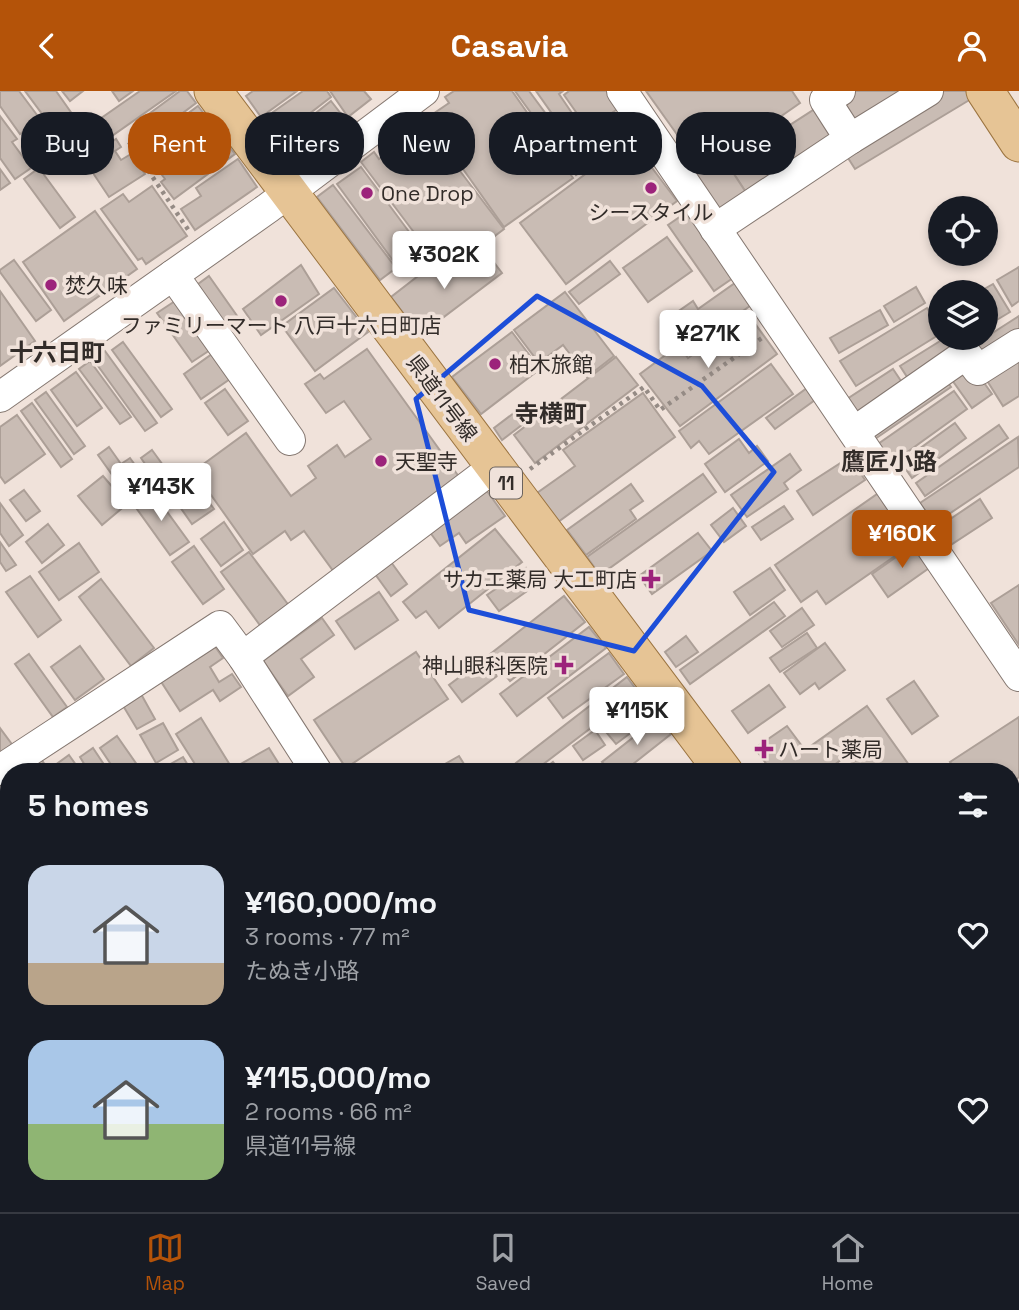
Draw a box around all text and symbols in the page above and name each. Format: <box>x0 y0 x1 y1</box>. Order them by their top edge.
text: Casavia <box>451 26 568 66</box>
icon: back <box>28 27 66 65</box>
icon: person <box>953 27 991 65</box>
chip: Buy <box>21 112 114 175</box>
chip: Rent <box>128 112 231 175</box>
chip: Filters <box>245 112 364 175</box>
chip: New <box>378 112 475 175</box>
chip: Apartment <box>489 112 662 175</box>
chip: House <box>676 112 796 175</box>
place label: One Drop <box>381 180 474 207</box>
marker: シースタイル <box>643 180 659 196</box>
marker: One Drop <box>359 185 375 201</box>
map controls <box>928 196 998 350</box>
button: locate <box>928 196 998 266</box>
place label: シースタイル <box>589 199 713 226</box>
pin: ¥302K <box>395 231 493 291</box>
text: ¥302K <box>408 239 480 269</box>
place label: 焚久味 <box>65 272 128 299</box>
marker: 焚久味 <box>43 277 59 293</box>
button: layers <box>928 280 998 350</box>
marker: ファミリーマート 八戸十六日町店 <box>273 293 289 309</box>
pin: ¥271K <box>659 310 757 370</box>
place label: ファミリーマート 八戸十六日町店 <box>121 312 441 339</box>
text: ¥271K <box>676 318 741 348</box>
district label: 十六日町 <box>9 337 105 368</box>
street label: 県道11号線 <box>401 349 483 447</box>
place label: 柏木旅館 <box>509 351 593 378</box>
marker: 柏木旅館 <box>487 356 503 372</box>
district label: 寺横町 <box>515 398 587 429</box>
district label: 鷹匠小路 <box>841 446 937 477</box>
place label: 天聖寺 <box>395 448 458 475</box>
marker: 天聖寺 <box>373 453 389 469</box>
pin: ¥143K <box>112 463 210 523</box>
road number: 11 <box>490 467 522 499</box>
text: ¥143K <box>127 471 195 501</box>
pin: ¥160K <box>853 511 951 570</box>
text: ¥160K <box>868 518 936 548</box>
place label: サカエ薬局 大工町店 <box>443 566 637 593</box>
marker: サカエ薬局 大工町店 <box>643 571 659 587</box>
place label: 神山眼科医院 <box>422 652 548 679</box>
marker: 神山眼科医院 <box>554 655 574 675</box>
pin: ¥115K <box>588 687 686 747</box>
text: ¥115K <box>605 695 669 725</box>
place label: ハート薬局 <box>778 736 883 763</box>
marker: ハート薬局 <box>756 741 772 757</box>
text: 5 homes <box>28 786 149 825</box>
icon: filters <box>954 786 992 824</box>
text: ¥160,000/mo <box>245 883 437 922</box>
icon: home <box>84 893 168 977</box>
icon: heart <box>954 916 992 954</box>
text: 3 rooms · 77 m² <box>245 922 410 952</box>
text: たぬき小路 <box>245 956 360 986</box>
text: ¥115,000/mo <box>245 1058 431 1097</box>
icon: home <box>84 1068 168 1152</box>
icon: heart <box>954 1091 992 1129</box>
text: 2 rooms · 66 m² <box>245 1097 412 1127</box>
text: 県道11号線 <box>245 1131 356 1161</box>
tab: Map <box>145 1229 185 1296</box>
tab: Saved <box>476 1229 531 1296</box>
tab: Home <box>822 1229 874 1296</box>

